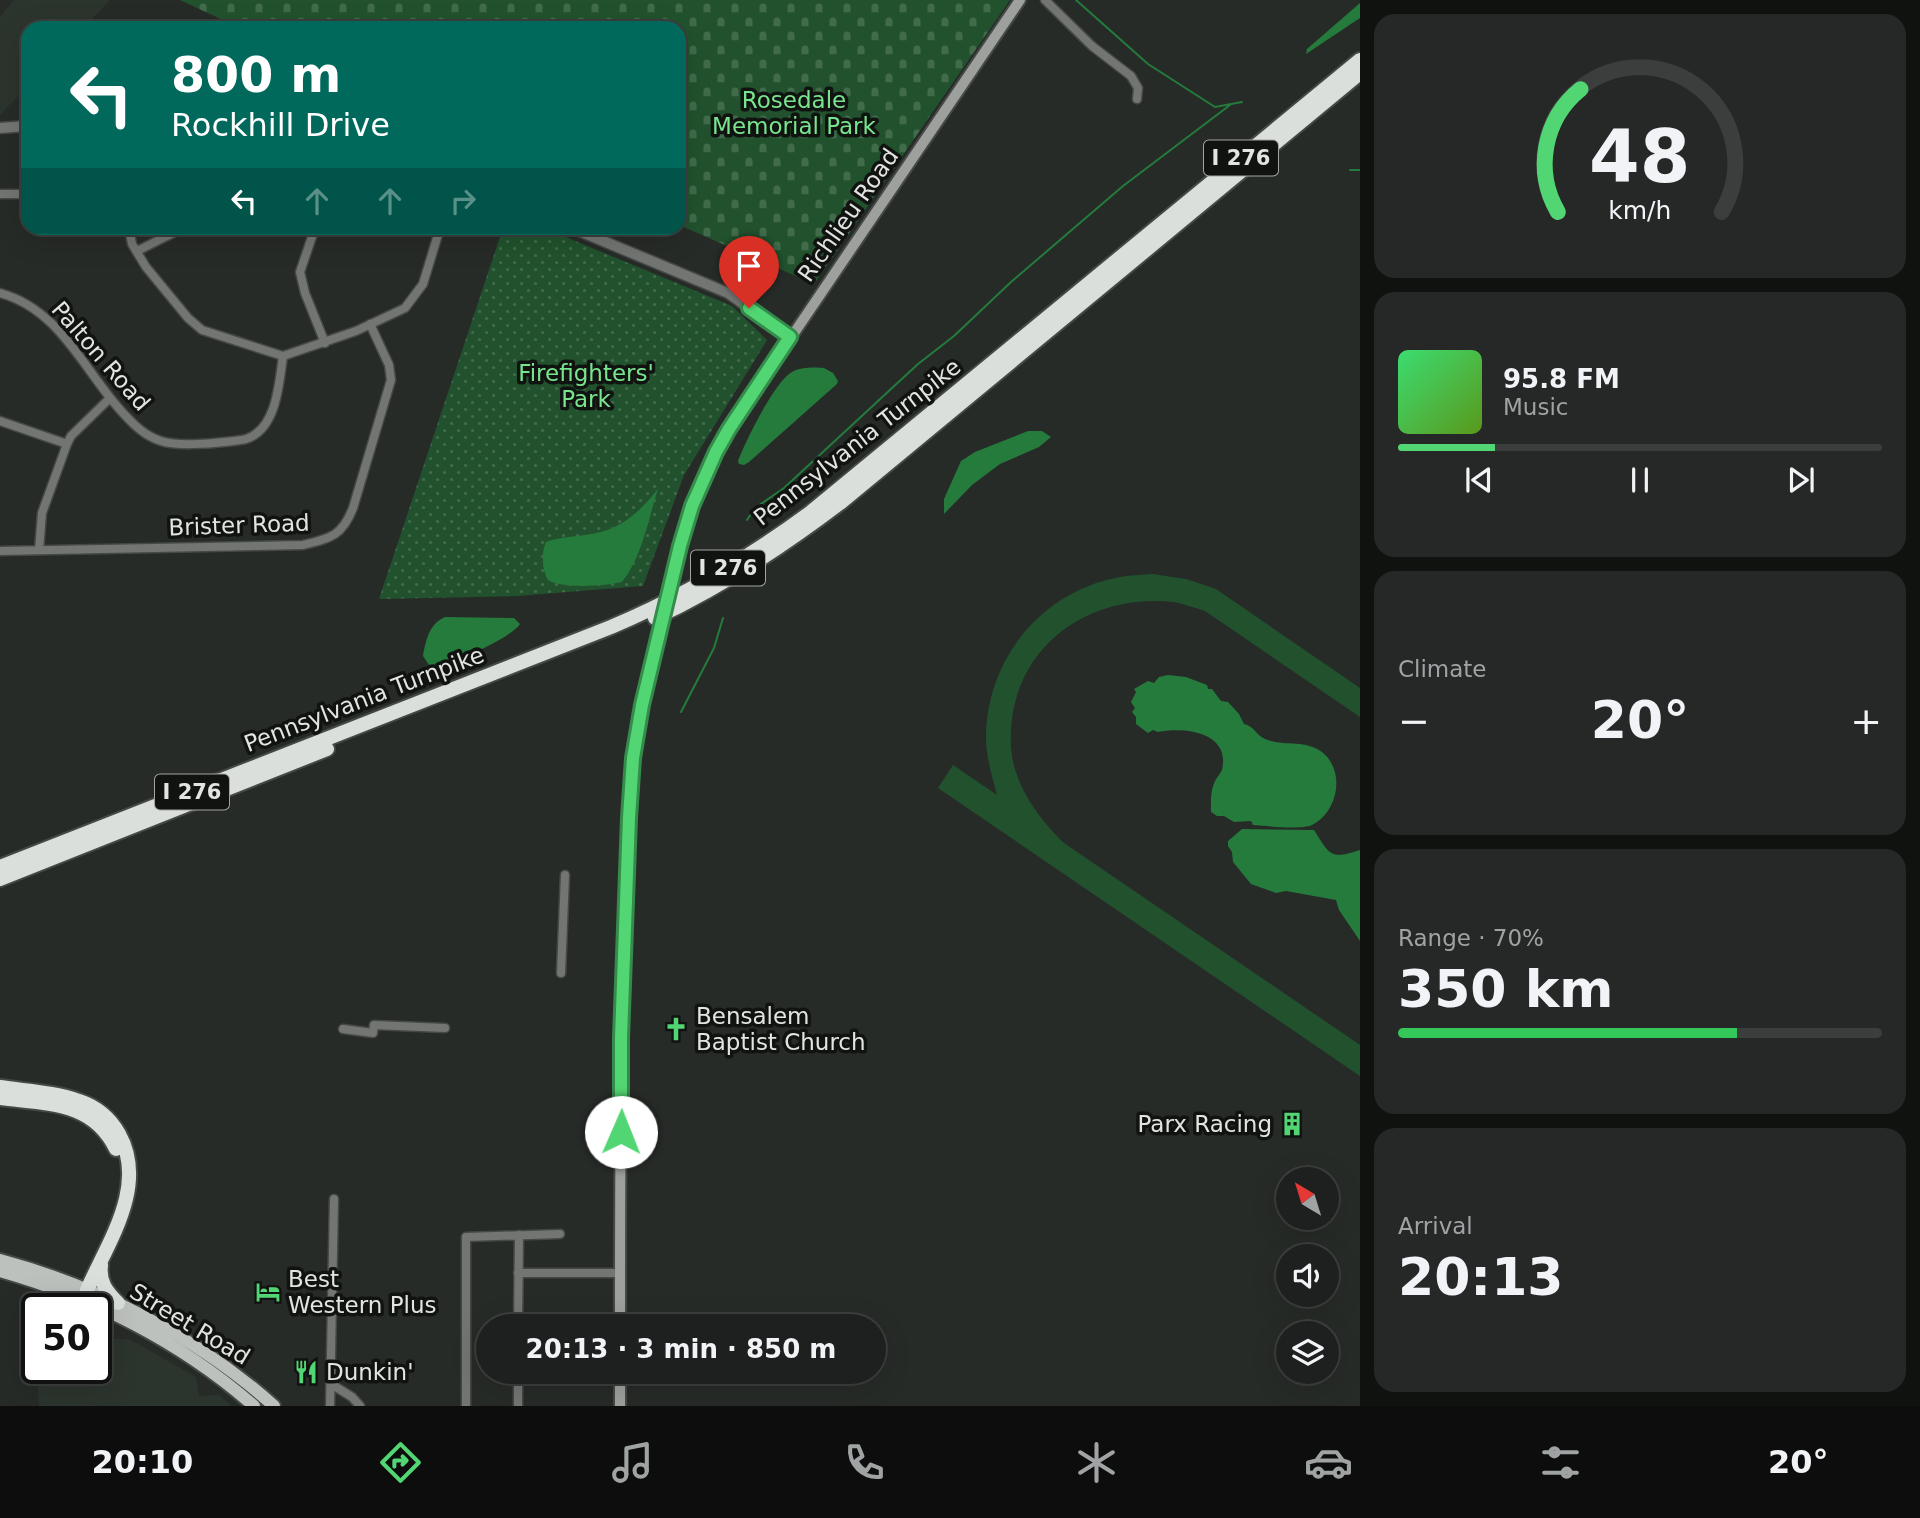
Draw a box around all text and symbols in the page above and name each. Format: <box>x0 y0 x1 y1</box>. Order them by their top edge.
text: 800 m <box>171 47 341 104</box>
icon: left <box>56 49 147 140</box>
park label: Rosedale Memorial Park <box>712 87 877 139</box>
text: Rockhill Drive <box>171 106 390 144</box>
text: 48 <box>1589 115 1691 200</box>
road number: I 276 <box>1204 140 1278 176</box>
street label: Richlieu Road <box>793 144 903 286</box>
icon: left <box>225 182 263 220</box>
icon: ahead <box>298 182 336 220</box>
icon: ahead <box>371 182 409 220</box>
icon: right <box>444 182 482 220</box>
text: km/h <box>1608 196 1672 225</box>
pin <box>719 236 779 308</box>
icon: arrive <box>730 247 768 285</box>
street label: Palton Road <box>47 296 155 416</box>
street label: Pennsylvania Turnpike <box>749 353 965 531</box>
park label: Firefighters' Park <box>518 360 654 412</box>
text: 95.8 FM <box>1503 364 1620 394</box>
text: Music <box>1503 394 1568 420</box>
icon: previous <box>1460 461 1498 499</box>
icon: pause <box>1621 461 1659 499</box>
icon: next <box>1782 461 1820 499</box>
street label: Brister Road <box>168 510 310 540</box>
road number: I 276 <box>691 550 765 586</box>
street label: Pennsylvania Turnpike <box>240 641 488 757</box>
text: Climate <box>1398 656 1487 682</box>
text: 20° <box>1591 690 1689 750</box>
text: − <box>1398 699 1430 743</box>
text: + <box>1850 699 1882 743</box>
road number: I 276 <box>155 774 229 810</box>
text: Range · 70% <box>1398 925 1544 951</box>
text: 350 km <box>1398 959 1613 1019</box>
place label: Bensalem Baptist Church <box>696 1003 866 1055</box>
church icon: Bensalem Baptist Church <box>662 1015 690 1043</box>
position arrow <box>584 1095 658 1169</box>
building icon: Parx Racing <box>1278 1110 1306 1138</box>
place label: Parx Racing <box>1138 1111 1272 1137</box>
north arrow <box>1276 1167 1339 1230</box>
map controls <box>1276 1167 1339 1384</box>
text: Arrival <box>1398 1213 1473 1239</box>
button: sound <box>1276 1244 1339 1307</box>
text: 20:13 <box>1398 1247 1564 1307</box>
place label: Best Western Plus <box>288 1266 436 1318</box>
street label: Street Road <box>125 1278 255 1370</box>
hotel icon: Best Western Plus <box>254 1278 282 1306</box>
speed limit sign: 50 <box>21 1293 112 1384</box>
button: layers <box>1276 1321 1339 1384</box>
text: 20:13 · 3 min · 850 m <box>526 1334 836 1364</box>
restaurant icon: Dunkin' <box>292 1358 320 1386</box>
place label: Dunkin' <box>326 1359 413 1385</box>
icon: directions <box>376 1438 425 1487</box>
icon: music <box>608 1438 657 1487</box>
icon: phone <box>840 1438 889 1487</box>
icon: climate <box>1072 1438 1121 1487</box>
icon: car <box>1304 1438 1353 1487</box>
icon: filters <box>1536 1438 1585 1487</box>
text: 20:10 <box>91 1443 193 1481</box>
text: 20° <box>1768 1443 1828 1481</box>

